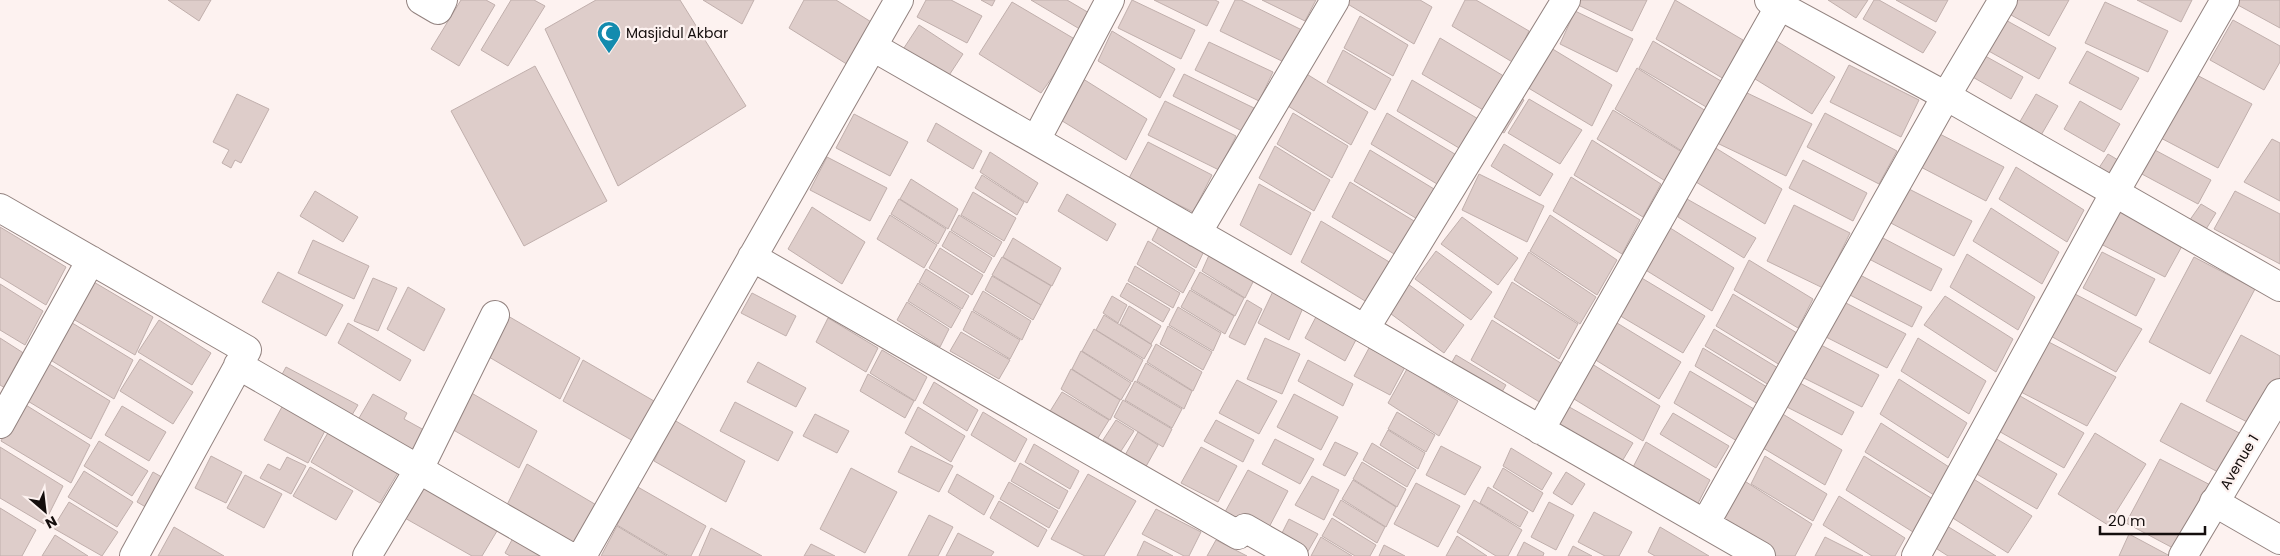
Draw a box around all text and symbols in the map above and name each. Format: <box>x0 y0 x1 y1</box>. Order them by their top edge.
mosque icon: Masjidul Akbar <box>596 20 622 54</box>
place label: Masjidul Akbar <box>626 23 728 43</box>
street label: Avenue 1 <box>2215 431 2263 493</box>
north arrow <box>20 486 70 536</box>
scale bar <box>2100 504 2205 536</box>
text: 20 m <box>2108 510 2146 531</box>
text: N <box>42 511 60 534</box>

